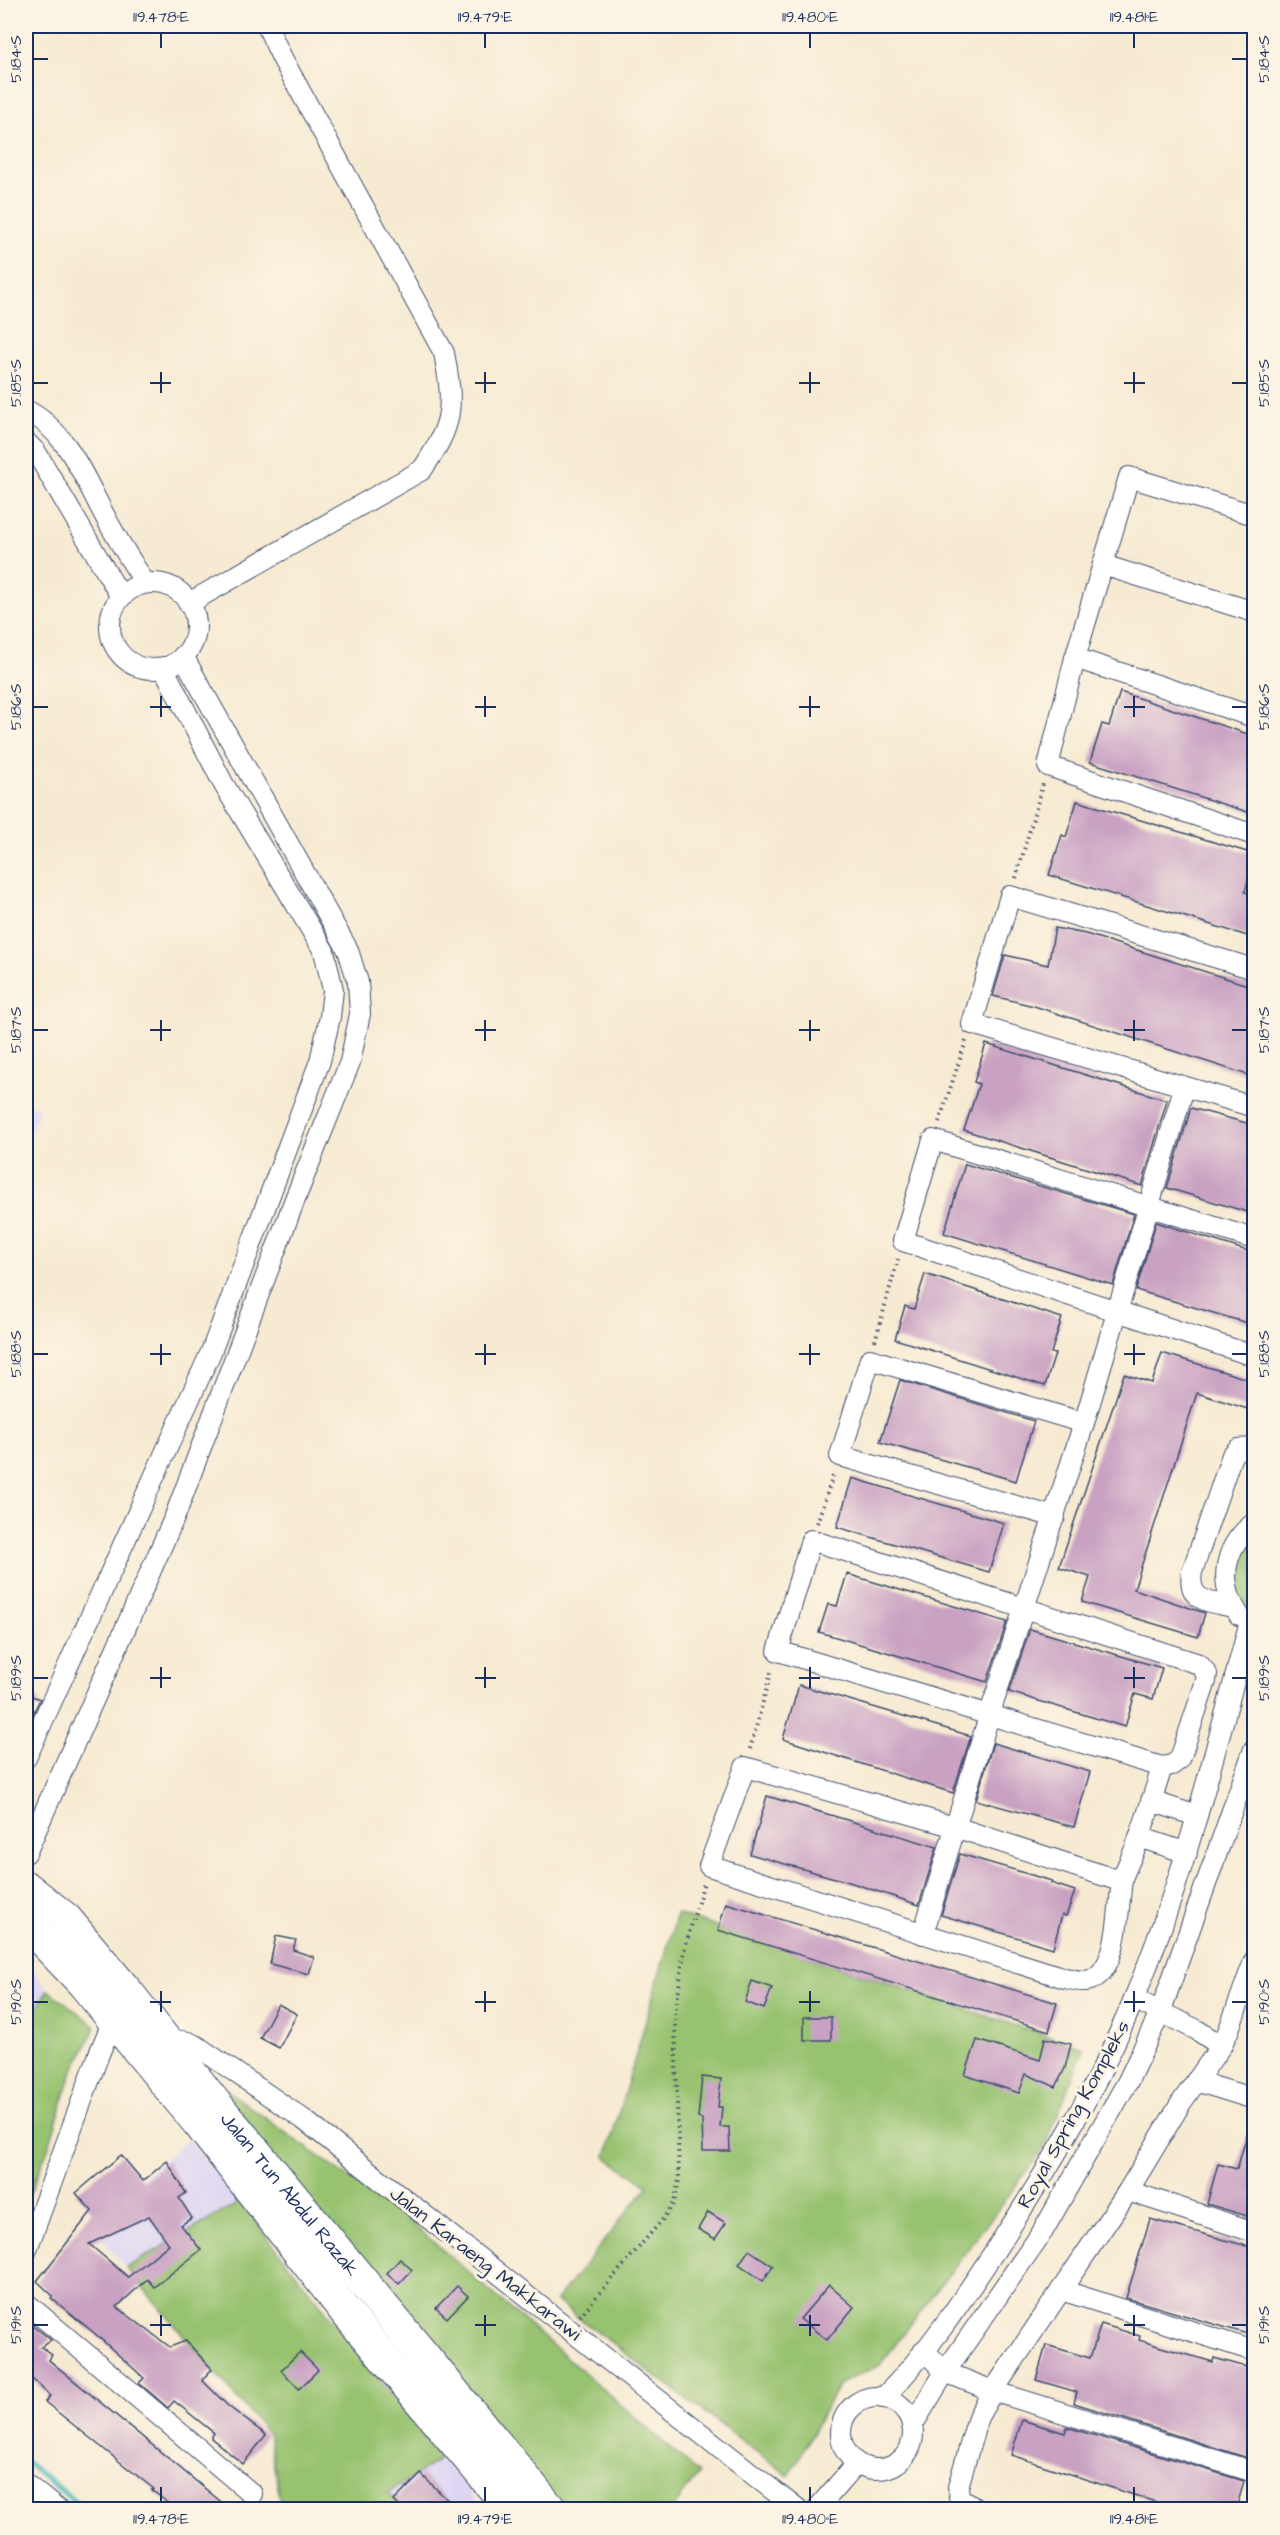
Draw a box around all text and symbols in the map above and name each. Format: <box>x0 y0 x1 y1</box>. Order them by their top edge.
text: 119.478°E <box>133 7 189 28</box>
text: 119.479°E <box>458 7 512 28</box>
text: 119.480°E <box>782 7 838 28</box>
text: 119.481°E <box>1110 7 1158 28</box>
text: 5.184°S <box>6 35 27 83</box>
text: 5.184°S <box>1254 35 1275 83</box>
text: 5.185°S <box>6 359 27 407</box>
text: 5.185°S <box>1254 359 1275 407</box>
text: 5.186°S <box>6 683 27 730</box>
text: 5.186°S <box>1254 683 1275 730</box>
text: 5.187°S <box>6 1006 27 1053</box>
text: 5.187°S <box>1254 1006 1275 1053</box>
text: 5.188°S <box>6 1330 27 1378</box>
text: 5.188°S <box>1254 1330 1275 1378</box>
text: 5.189°S <box>6 1655 27 1701</box>
text: 5.189°S <box>1254 1655 1275 1701</box>
text: 5.190°S <box>6 1979 27 2025</box>
text: 5.190°S <box>1254 1979 1275 2025</box>
street label: Royal Spring Kompleks <box>1011 2016 1138 2214</box>
street label: Jalan Tun Abdul Razak <box>213 2107 366 2283</box>
street label: Jalan Karaeng Makkarawi <box>383 2180 587 2348</box>
text: 5.191°S <box>6 2306 27 2344</box>
text: 5.191°S <box>1254 2306 1275 2344</box>
text: 119.478°E <box>133 2509 189 2530</box>
text: 119.479°E <box>458 2509 512 2530</box>
text: 119.480°E <box>782 2509 838 2530</box>
text: 119.481°E <box>1110 2509 1158 2530</box>

